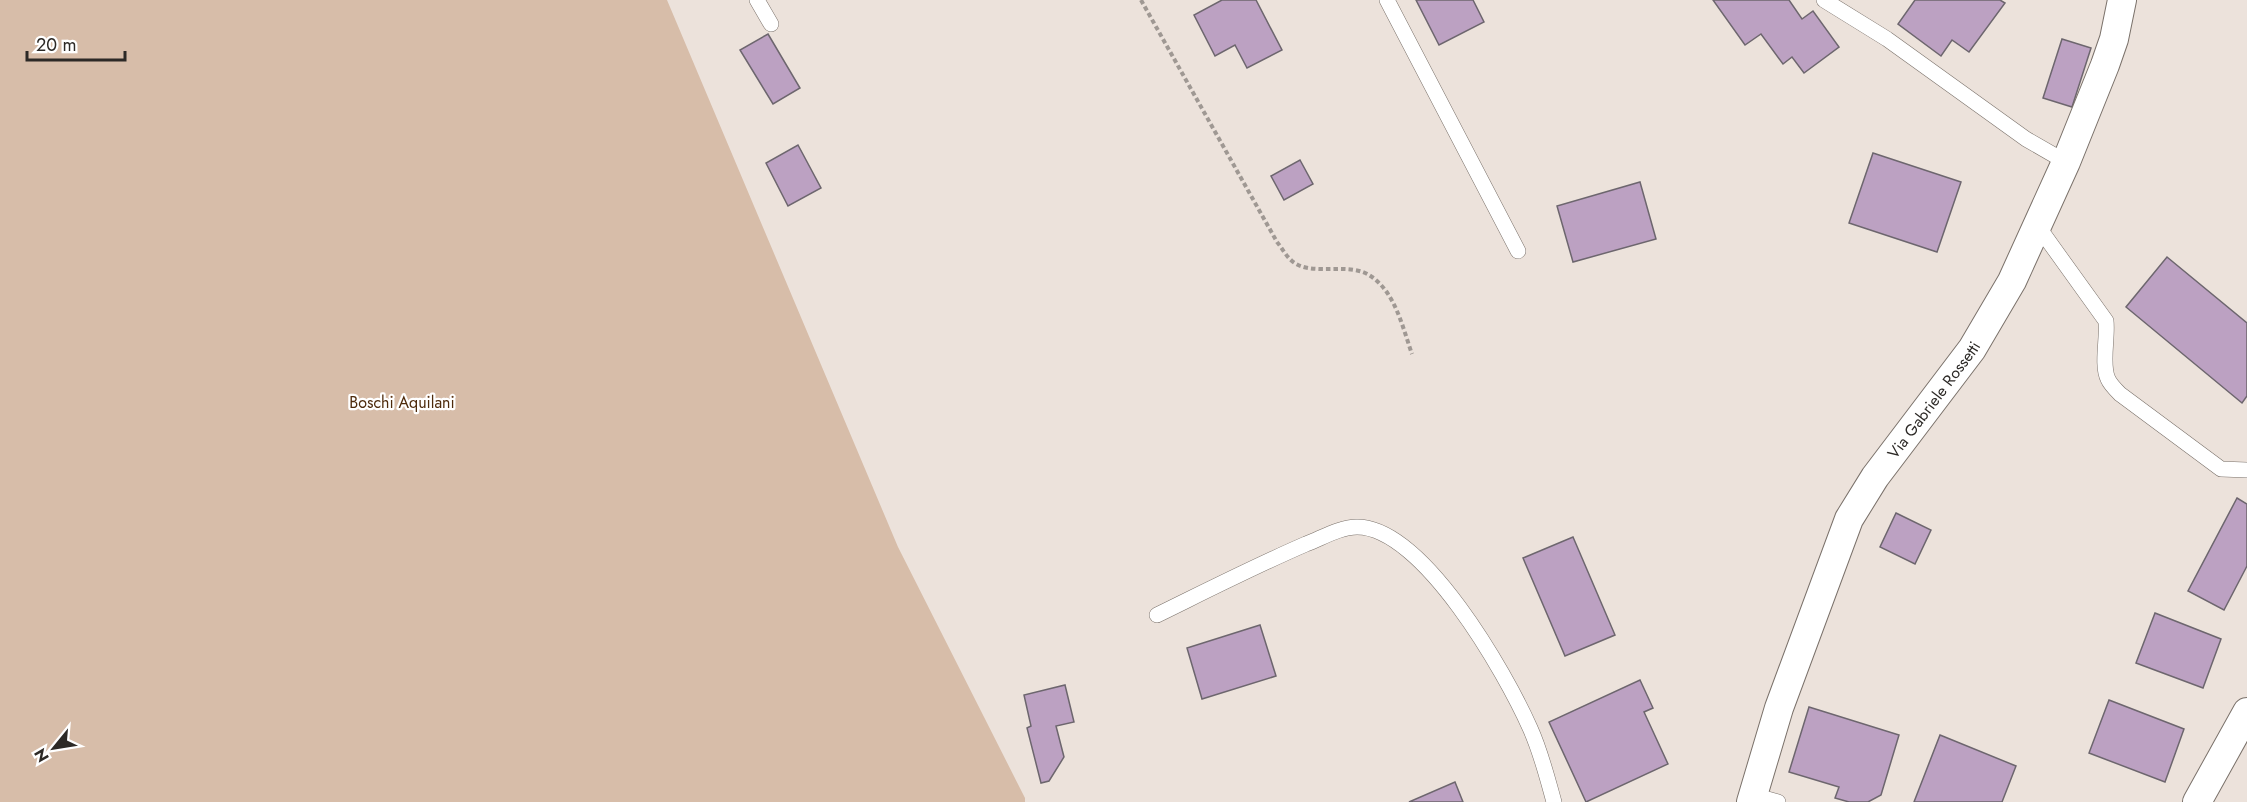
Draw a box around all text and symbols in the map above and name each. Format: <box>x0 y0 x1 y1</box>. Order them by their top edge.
scale bar <box>27 24 124 62</box>
text: 20 m <box>36 32 76 58</box>
street label: Via Gabriele Rossetti <box>1882 337 1986 464</box>
park label: Boschi Aquilani <box>349 391 455 414</box>
north arrow <box>24 718 84 778</box>
text: N <box>28 744 55 767</box>

